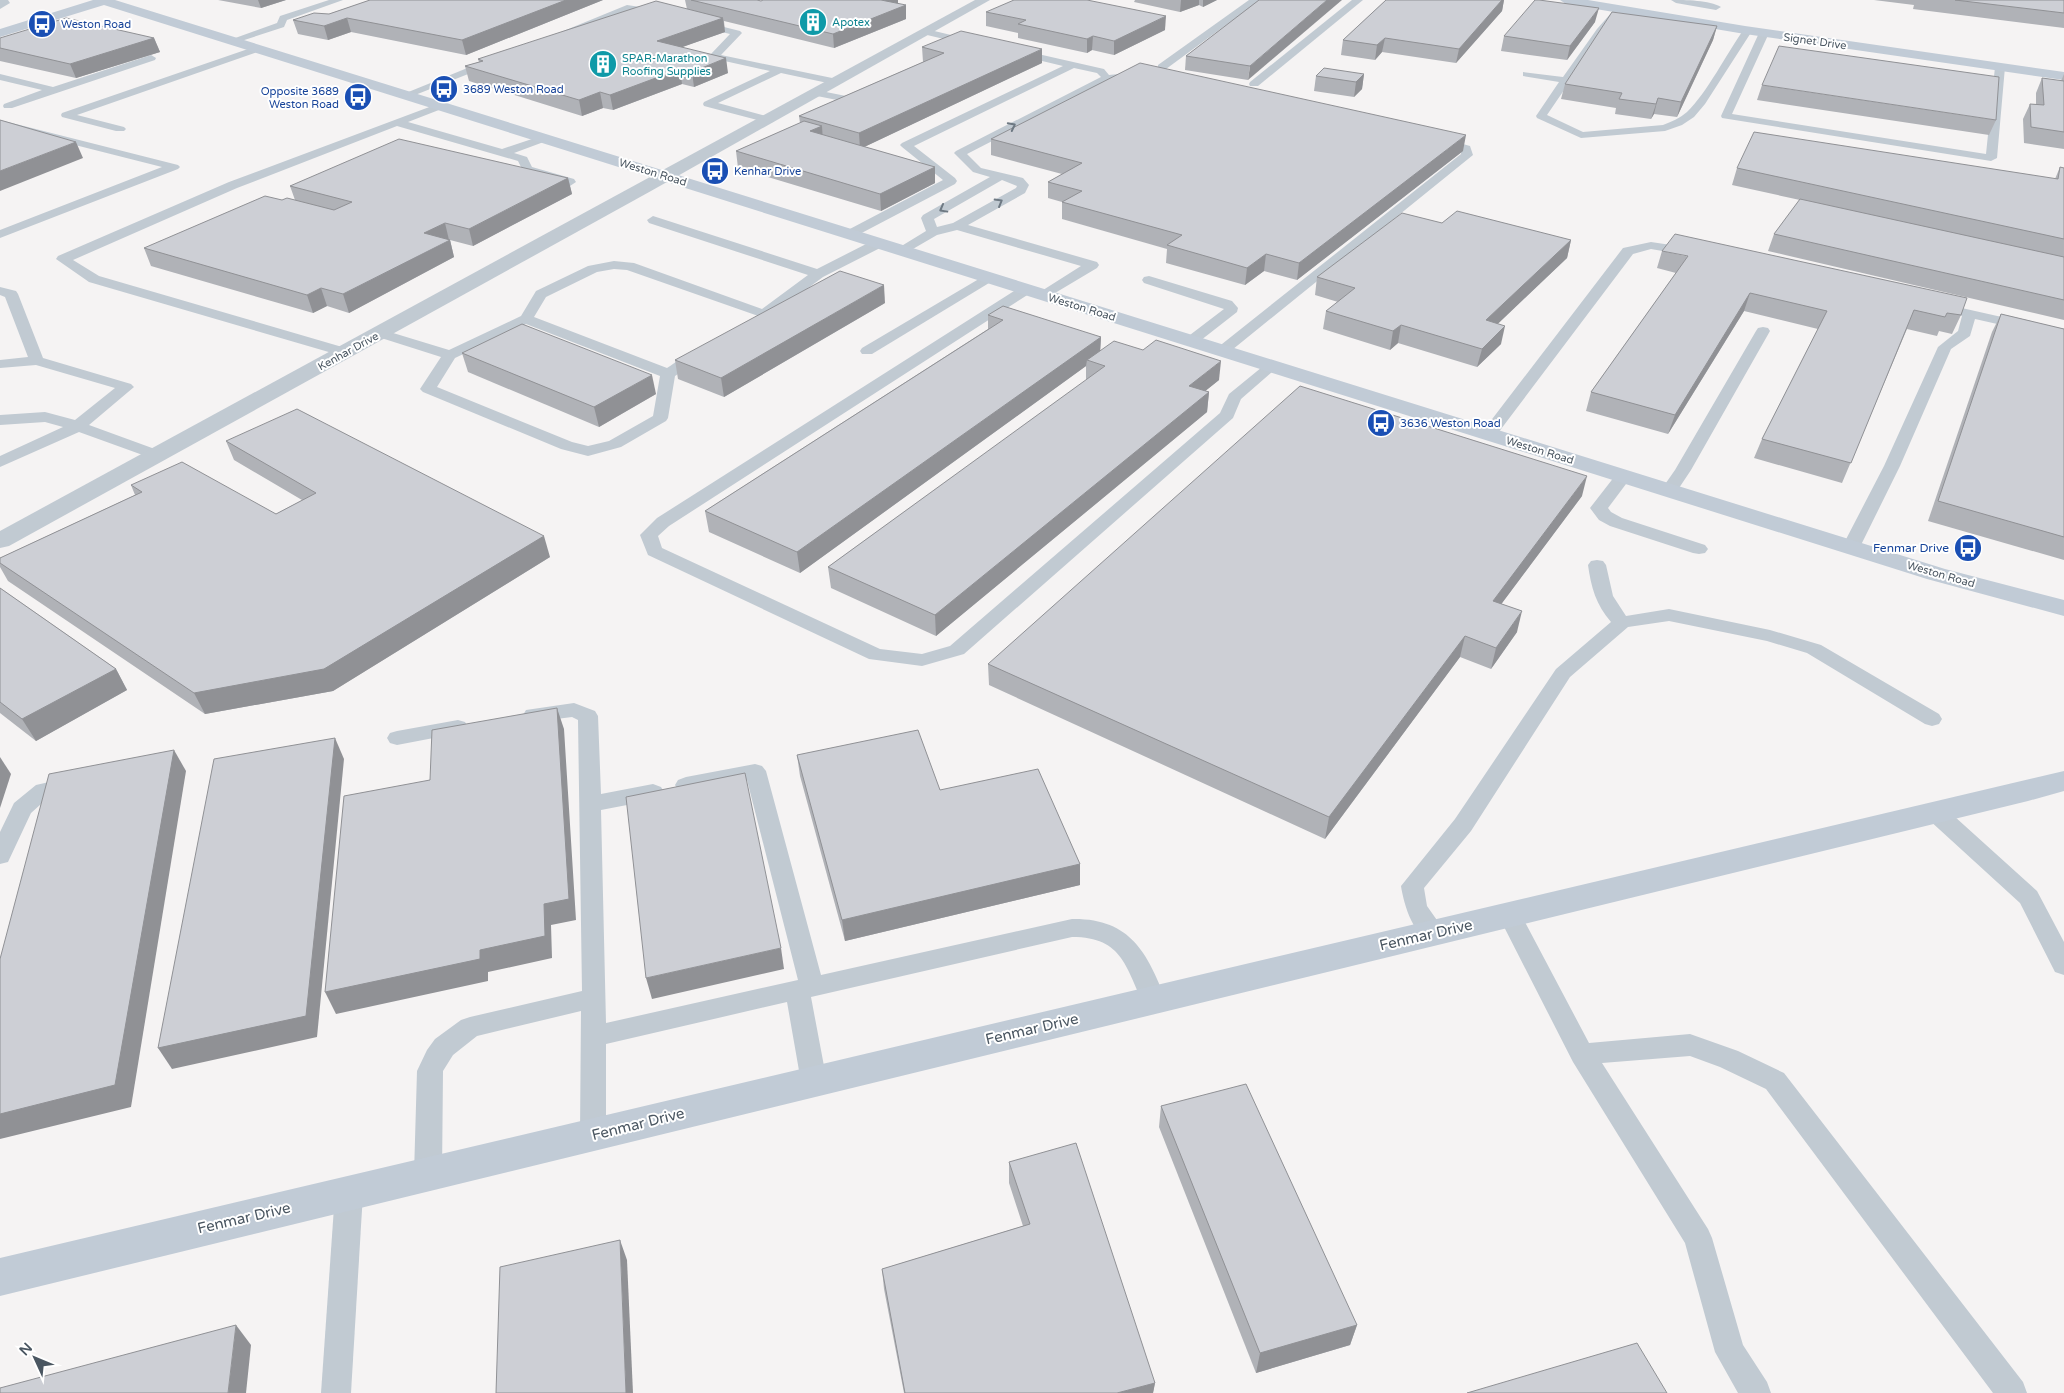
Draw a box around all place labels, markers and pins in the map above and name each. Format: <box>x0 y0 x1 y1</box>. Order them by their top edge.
building icon: Apotex <box>798 7 828 37</box>
bus stop icon: Weston Road <box>27 9 57 39</box>
place label: Apotex <box>832 16 870 29</box>
place label: Weston Road <box>61 18 131 31</box>
building icon: SPAR-Marathon Roofing Supplies <box>588 49 618 79</box>
place label: SPAR-Marathon Roofing Supplies <box>622 52 711 78</box>
bus stop icon: 3689 Weston Road <box>429 74 459 104</box>
bus stop icon: Opposite 3689 Weston Road <box>343 82 373 112</box>
place label: 3689 Weston Road <box>463 83 564 96</box>
place label: Opposite 3689 Weston Road <box>261 85 339 111</box>
bus stop icon: Kenhar Drive <box>700 156 730 186</box>
place label: Kenhar Drive <box>734 165 801 178</box>
bus stop icon: 3636 Weston Road <box>1366 408 1396 438</box>
place label: 3636 Weston Road <box>1400 417 1501 430</box>
bus stop icon: Fenmar Drive <box>1953 533 1983 563</box>
place label: Fenmar Drive <box>1873 541 1949 555</box>

